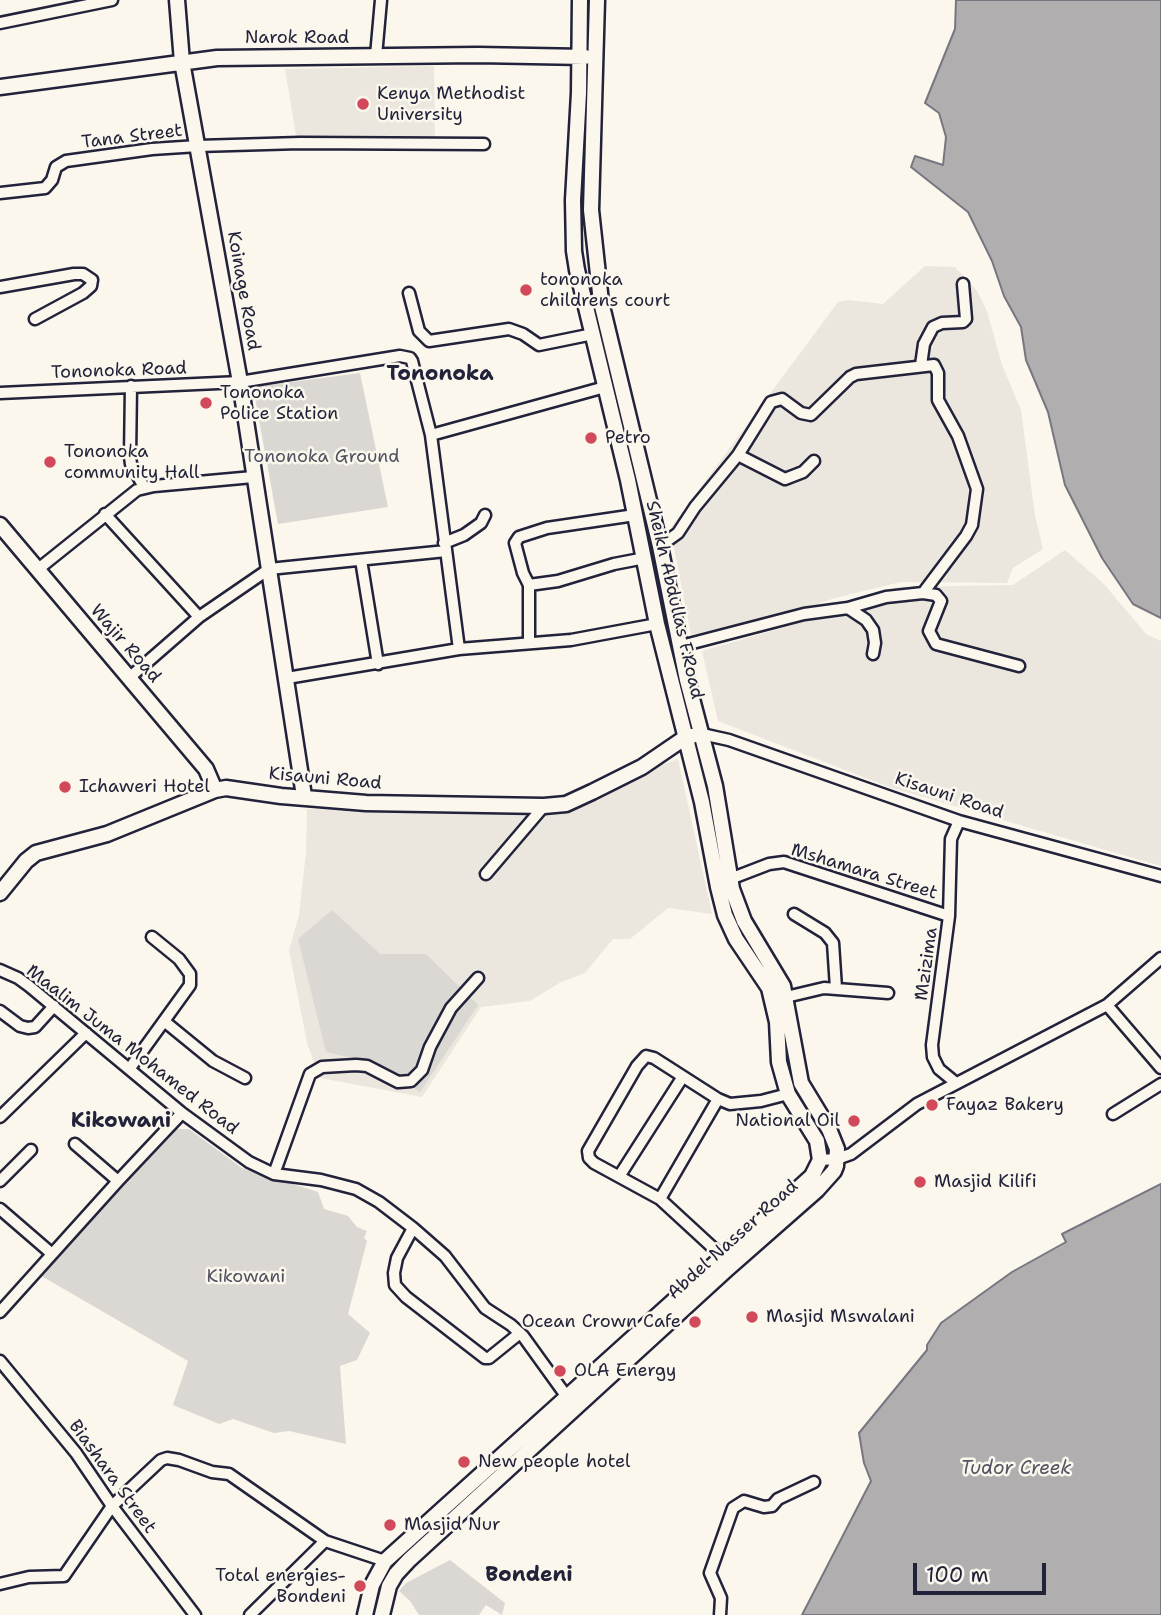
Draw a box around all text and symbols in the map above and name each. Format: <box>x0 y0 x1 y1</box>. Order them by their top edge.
street label: Narok Road <box>245 27 349 49</box>
place label: Kenya Methodist University <box>377 83 525 126</box>
marker: Kenya Methodist University <box>355 96 371 112</box>
street label: Tana Street <box>80 120 184 154</box>
street label: Koinage Road <box>222 230 264 352</box>
place label: tononoka childrens court <box>540 269 670 312</box>
marker: tononoka childrens court <box>518 282 534 298</box>
street label: Tononoka Road <box>51 358 187 384</box>
district label: Tononoka <box>387 362 493 388</box>
place label: Tononoka Police Station <box>220 382 338 424</box>
marker: Tononoka Police Station <box>198 395 214 411</box>
place label: Petro <box>605 427 651 449</box>
marker: Petro <box>583 430 599 446</box>
place label: Tononoka community Hall <box>64 441 199 484</box>
park label: Tononoka Ground <box>244 446 400 468</box>
marker: Tononoka community Hall <box>42 454 58 470</box>
street label: Sheikh Abdullas F.Road <box>641 499 707 701</box>
street label: Wajir Road <box>85 600 165 688</box>
street label: Kisauni Road <box>268 763 382 795</box>
street label: Kisauni Road <box>892 768 1006 824</box>
place label: Ichaweri Hotel <box>79 776 210 798</box>
marker: Ichaweri Hotel <box>57 779 73 795</box>
street label: Mshamara Street <box>788 839 940 905</box>
street label: Mzizima <box>911 926 943 1002</box>
street label: Maalim Juma Mohamed Road <box>22 960 242 1140</box>
place label: Fayaz Bakery <box>946 1094 1064 1116</box>
marker: Fayaz Bakery <box>924 1097 940 1113</box>
district label: Kikowani <box>71 1109 171 1135</box>
place label: National Oil <box>735 1110 840 1132</box>
marker: National Oil <box>846 1113 862 1129</box>
place label: Masjid Kilifi <box>934 1171 1037 1193</box>
marker: Masjid Kilifi <box>912 1174 928 1190</box>
street label: Abdel Nasser Road <box>663 1176 803 1304</box>
park label: Kikowani <box>207 1266 285 1288</box>
place label: Masjid Mswalani <box>766 1306 915 1328</box>
marker: Masjid Mswalani <box>744 1309 760 1325</box>
place label: Ocean Crown Cafe <box>522 1311 681 1333</box>
marker: Ocean Crown Cafe <box>687 1314 703 1330</box>
place label: OLA Energy <box>574 1360 676 1382</box>
marker: OLA Energy <box>552 1363 568 1379</box>
street label: Biashara Street <box>64 1416 160 1538</box>
place label: New people hotel <box>478 1451 630 1473</box>
marker: New people hotel <box>456 1454 472 1470</box>
water label: Tudor Creek <box>961 1458 1071 1480</box>
place label: Masjid Nur <box>404 1514 500 1536</box>
marker: Masjid Nur <box>382 1517 398 1533</box>
scale bar <box>916 1548 1049 1592</box>
text: 100 m <box>926 1561 989 1589</box>
district label: Bondeni <box>485 1563 573 1589</box>
place label: Total energies- Bondeni <box>215 1565 346 1608</box>
marker: Total energies- Bondeni <box>352 1578 368 1594</box>

